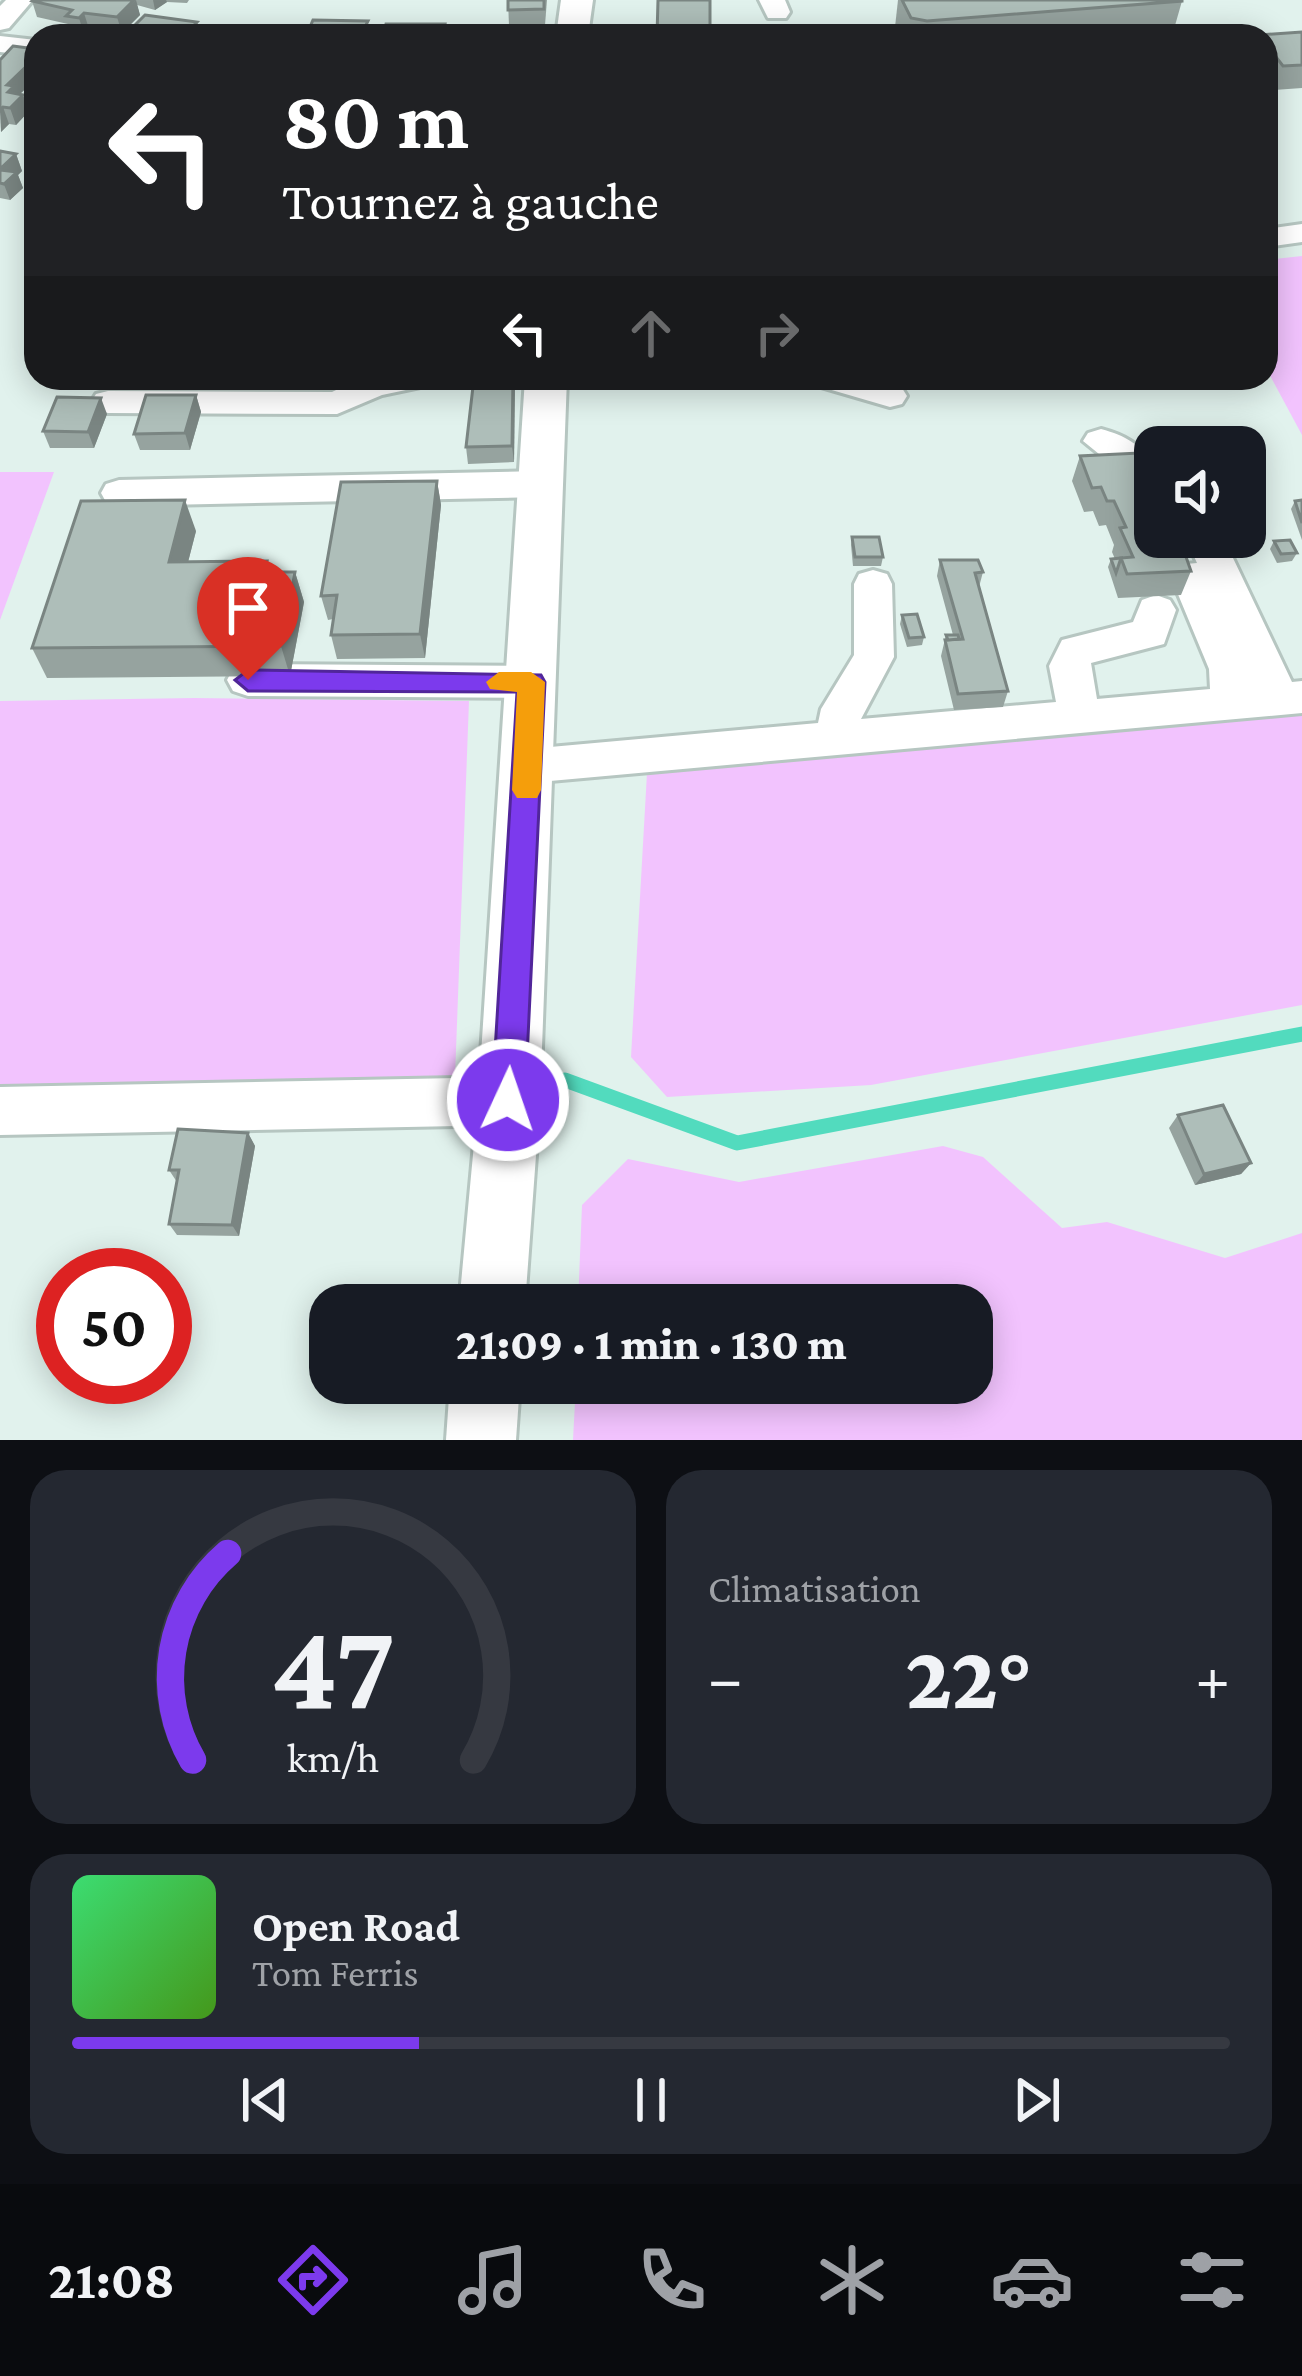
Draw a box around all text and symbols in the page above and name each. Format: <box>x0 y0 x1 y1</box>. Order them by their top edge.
icon: left <box>84 72 240 228</box>
text: 80 m <box>282 73 469 166</box>
text: Tournez à gauche <box>282 171 659 231</box>
icon: left <box>492 300 558 366</box>
icon: ahead <box>618 300 684 366</box>
icon: right <box>744 300 810 366</box>
map controls <box>1134 426 1266 558</box>
button: sound <box>1134 426 1266 558</box>
pin <box>197 557 299 680</box>
icon: arrive <box>215 575 281 641</box>
position arrow <box>445 1037 571 1163</box>
speed limit sign: 50 <box>36 1248 192 1404</box>
text: 21:09 · 1 min · 130 m <box>456 1319 846 1369</box>
text: Climatisation <box>708 1567 921 1610</box>
text: 47 <box>271 1597 395 1736</box>
text: 22° <box>905 1627 1033 1727</box>
text: − <box>708 1641 743 1714</box>
text: + <box>1195 1641 1230 1714</box>
text: km/h <box>287 1734 379 1781</box>
text: Open Road <box>252 1901 460 1951</box>
text: Tom Ferris <box>252 1951 418 1994</box>
icon: previous <box>232 2067 298 2133</box>
icon: pause <box>618 2067 684 2133</box>
icon: next <box>1004 2067 1070 2133</box>
icon: directions <box>271 2238 355 2322</box>
icon: music <box>451 2238 535 2322</box>
icon: phone <box>630 2238 714 2322</box>
icon: climate <box>810 2238 894 2322</box>
icon: car <box>990 2238 1074 2322</box>
icon: filters <box>1170 2238 1254 2322</box>
text: 21:08 <box>48 2250 175 2310</box>

